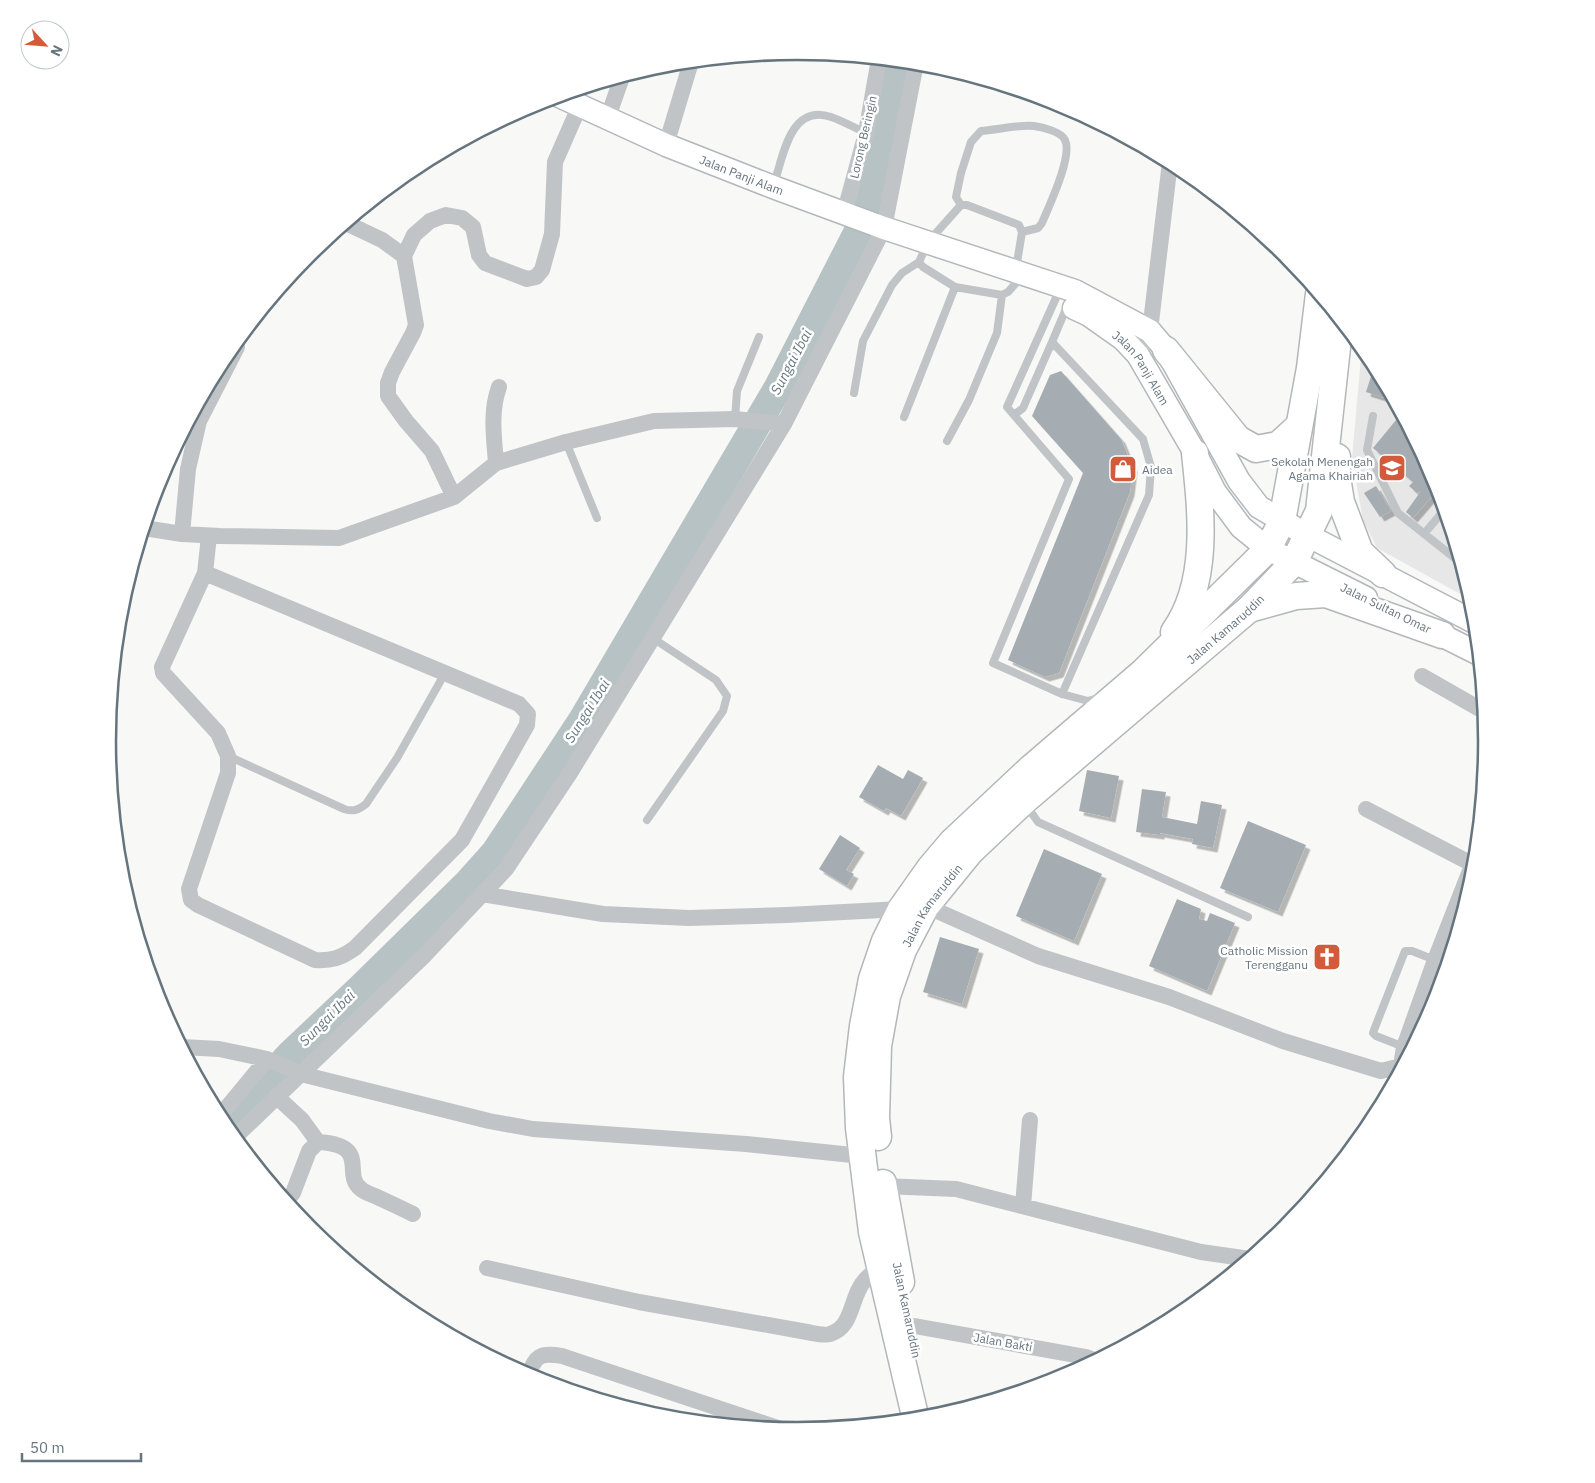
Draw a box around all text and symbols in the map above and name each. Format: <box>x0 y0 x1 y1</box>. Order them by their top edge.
north arrow <box>20 20 70 70</box>
text: N <box>46 42 67 59</box>
street label: Lorong Beringin <box>846 94 880 180</box>
street label: Jalan Panji Alam <box>697 151 786 198</box>
water label: Sungai Ibai <box>766 326 816 398</box>
street label: Jalan Panji Alam <box>1110 327 1173 408</box>
school or university icon: Sekolah Menengah Agama Khairiah <box>1377 453 1407 483</box>
shop icon: Aidea <box>1108 454 1138 484</box>
place label: Sekolah Menengah Agama Khairiah <box>1271 454 1373 483</box>
place label: Aidea <box>1142 462 1173 477</box>
street label: Jalan Sultan Omar <box>1338 580 1434 637</box>
street label: Jalan Kamaruddin <box>1183 591 1267 667</box>
water label: Sungai Ibai <box>560 676 614 746</box>
street label: Jalan Kamaruddin <box>898 861 965 949</box>
church icon: Catholic Mission Terengganu <box>1312 942 1342 972</box>
place label: Catholic Mission Terengganu <box>1220 943 1308 972</box>
water label: Sungai Ibai <box>295 986 359 1050</box>
street label: Jalan Kamaruddin <box>890 1261 924 1359</box>
street label: Jalan Bakti <box>972 1329 1034 1355</box>
scale bar <box>22 1430 141 1462</box>
text: 50 m <box>30 1438 65 1457</box>

